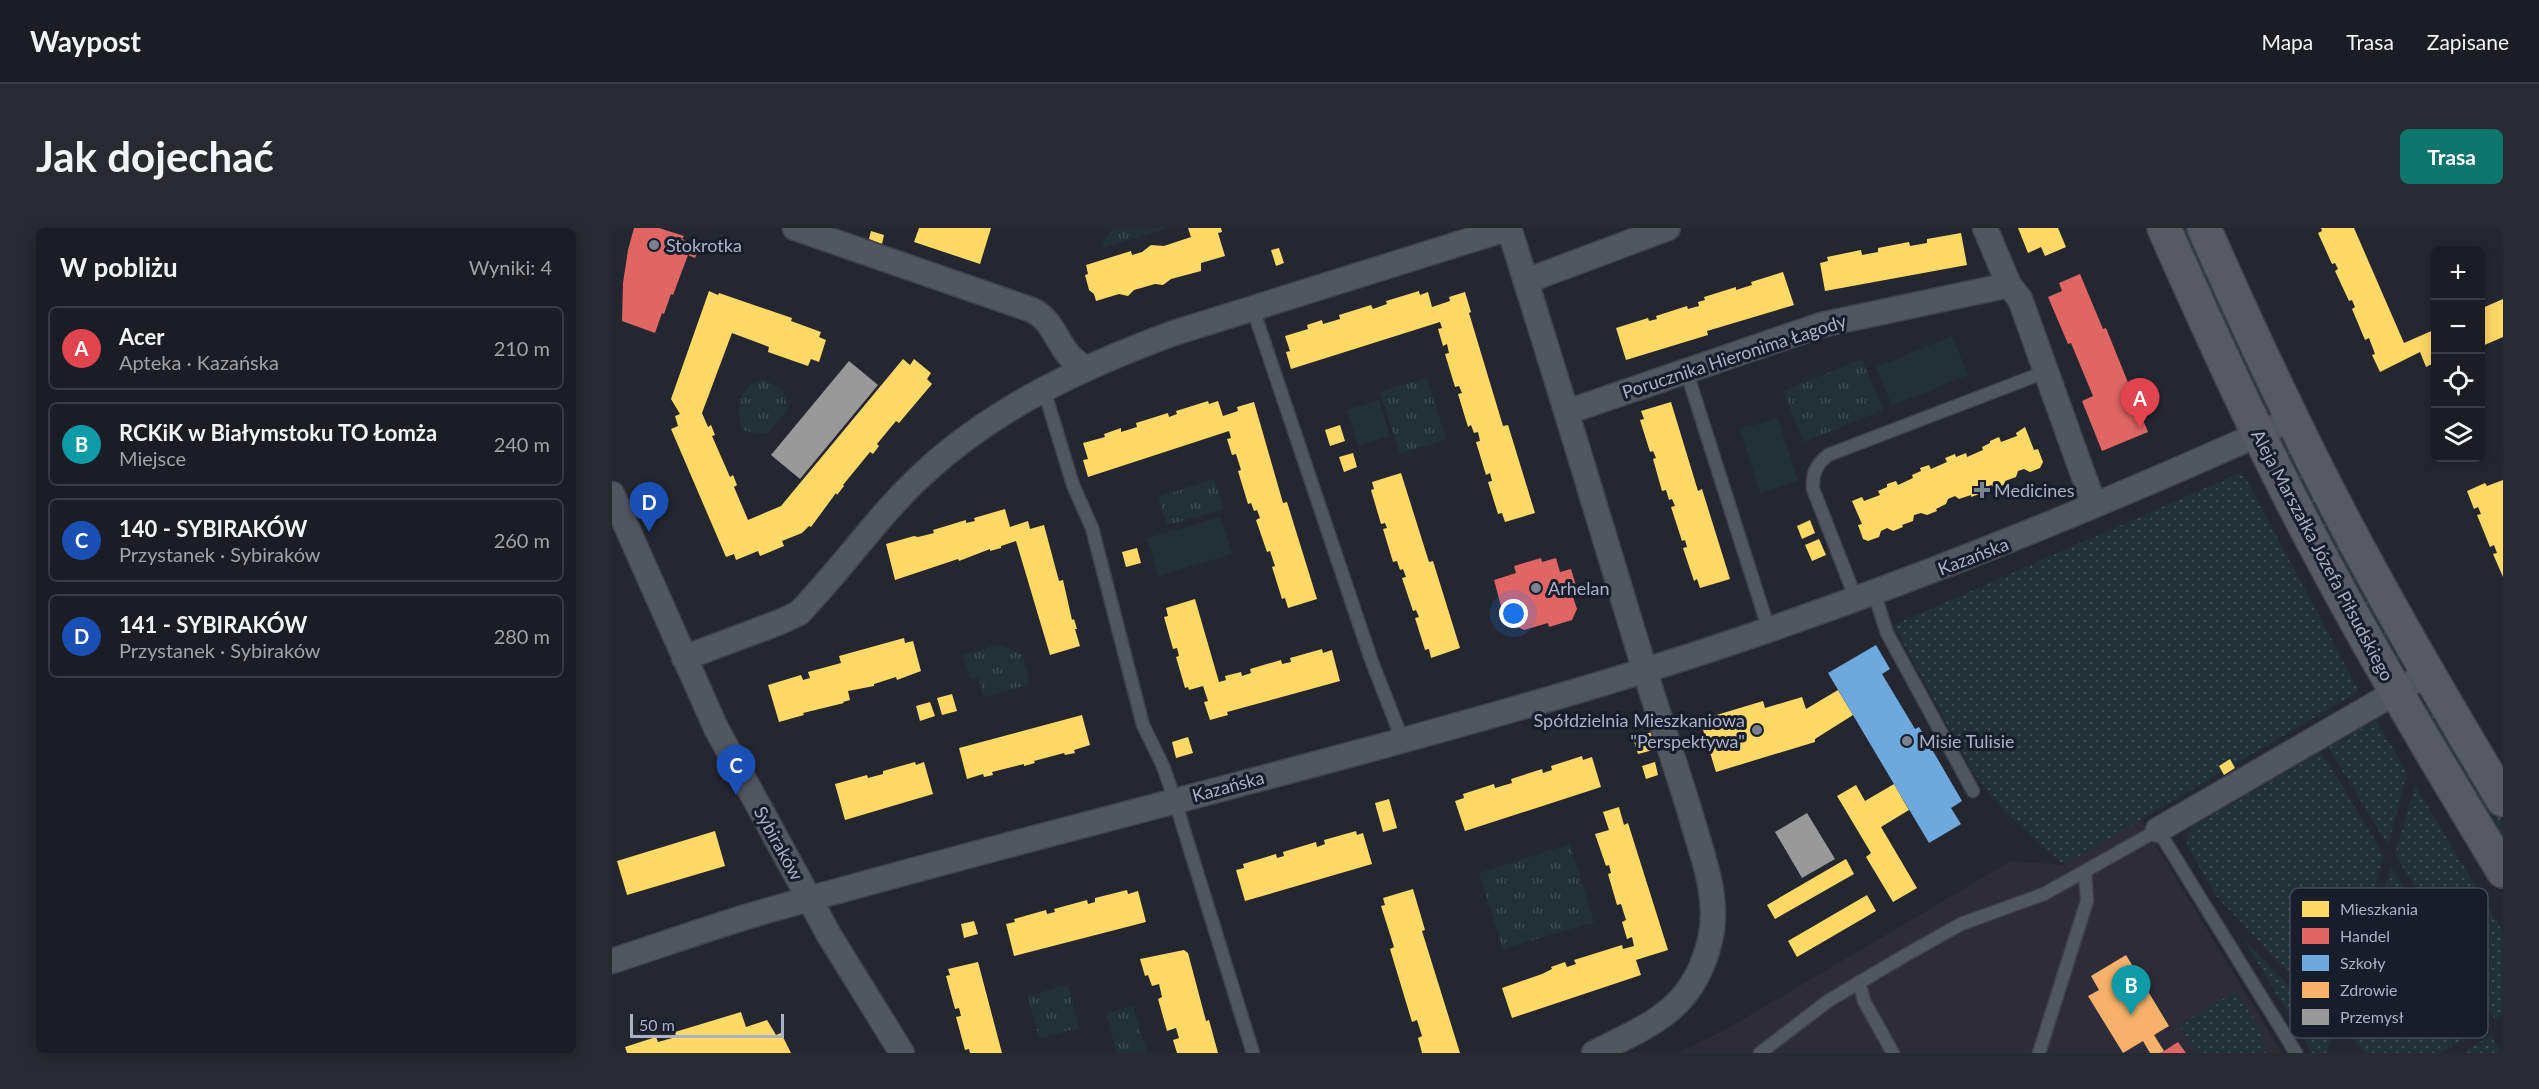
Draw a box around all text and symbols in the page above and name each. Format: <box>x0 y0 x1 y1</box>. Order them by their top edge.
text: Waypost <box>30 24 141 58</box>
text: Mapa <box>2261 29 2313 54</box>
text: Trasa <box>2346 29 2394 54</box>
text: Zapisane <box>2427 29 2509 54</box>
button: Trasa <box>2400 129 2503 184</box>
text: Jak dojechać <box>36 131 274 181</box>
place label: Stokrotka <box>666 234 742 256</box>
marker: Stokrotka <box>647 238 661 252</box>
map controls <box>2431 246 2485 462</box>
button: + <box>2431 246 2485 300</box>
text: W pobliżu <box>60 251 178 283</box>
text: Wyniki: 4 <box>469 255 552 279</box>
button: − <box>2431 300 2485 354</box>
street label: Porucznika Hieronima Łagody <box>1619 309 1850 403</box>
text: Acer <box>119 323 164 350</box>
text: A <box>75 336 88 360</box>
text: 210 m <box>494 336 550 360</box>
text: Apteka · Kazańska <box>119 350 279 374</box>
button: locate <box>2431 354 2485 408</box>
pin: A <box>2120 378 2159 428</box>
button: layers <box>2431 408 2485 462</box>
text: RCKiK w Białymstoku TO Łomża <box>119 419 437 446</box>
street label: Aleja Marszałka Józefa Piłsudskiego <box>2247 426 2399 684</box>
text: B <box>75 432 88 456</box>
text: 240 m <box>494 432 550 456</box>
text: Miejsce <box>119 446 186 470</box>
place label: Medicines <box>1994 479 2075 501</box>
pin: D <box>630 482 669 532</box>
marker: Medicines <box>1975 483 1989 497</box>
text: 140 - SYBIRAKÓW <box>119 515 307 542</box>
text: C <box>75 528 88 552</box>
text: 260 m <box>494 528 550 552</box>
street label: Kazańska <box>1935 533 2011 579</box>
text: Przystanek · Sybiraków <box>119 542 321 566</box>
place label: Arhelan <box>1548 577 1610 599</box>
marker: Arhelan <box>1529 581 1543 595</box>
your location <box>1499 599 1528 628</box>
text: 141 - SYBIRAKÓW <box>119 611 307 638</box>
text: D <box>74 624 89 648</box>
text: 280 m <box>494 624 550 648</box>
text: Przystanek · Sybiraków <box>119 638 321 662</box>
place label: Spółdzielnia Mieszkaniowa "Perspektywa" <box>1534 709 1745 752</box>
marker: Spółdzielnia Mieszkaniowa "Perspektywa" <box>1750 723 1764 737</box>
place label: Misie Tulisie <box>1919 730 2015 752</box>
marker: Misie Tulisie <box>1900 734 1914 748</box>
pin: C <box>716 746 756 795</box>
street label: Kazańska <box>1189 766 1267 806</box>
street label: Sybiraków <box>750 802 808 884</box>
legend <box>2290 888 2488 1038</box>
text: Mieszkania <box>2340 899 2418 918</box>
text: Handel <box>2340 926 2390 945</box>
text: Szkoły <box>2340 953 2386 972</box>
pin: B <box>2112 966 2150 1015</box>
text: Zdrowie <box>2340 980 2398 999</box>
text: Przemysł <box>2340 1007 2404 1026</box>
scale bar <box>630 1011 784 1038</box>
text: 50 m <box>639 1015 675 1034</box>

